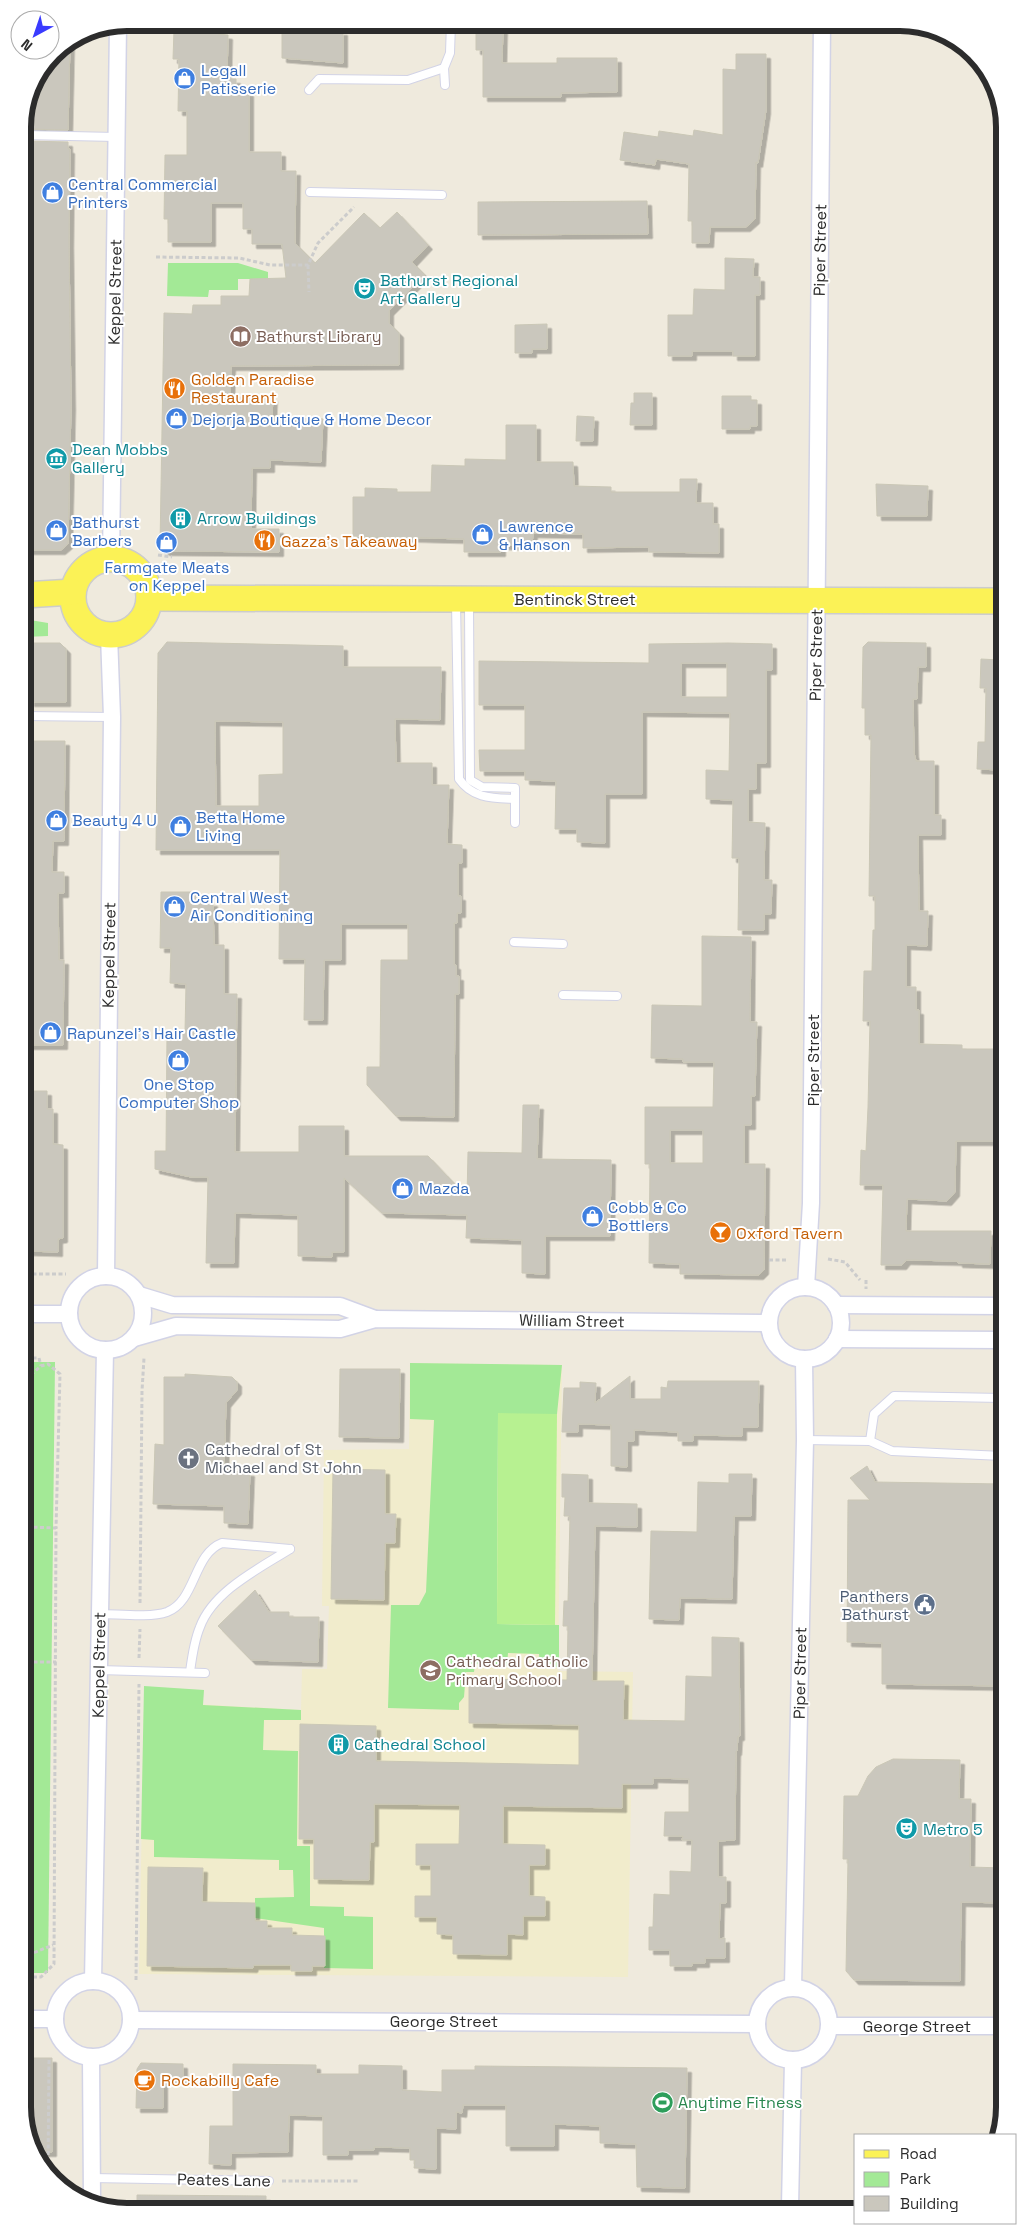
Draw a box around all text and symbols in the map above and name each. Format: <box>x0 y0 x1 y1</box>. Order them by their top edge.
north arrow <box>10 10 60 60</box>
text: N <box>17 35 36 55</box>
place label: Legall Patisserie <box>201 60 276 99</box>
shop icon: Legall Patisserie <box>173 67 197 91</box>
place label: Central Commercial Printers <box>68 174 217 213</box>
shop icon: Central Commercial Printers <box>40 181 64 205</box>
street label: Piper Street <box>809 204 831 296</box>
street label: Keppel Street <box>104 239 126 345</box>
place label: Bathurst Regional Art Gallery <box>380 270 518 309</box>
theatre icon: Bathurst Regional Art Gallery <box>352 277 376 301</box>
library icon: Bathurst Library <box>228 324 252 348</box>
place label: Bathurst Library <box>256 326 381 347</box>
place label: Golden Paradise Restaurant <box>191 369 315 408</box>
restaurant icon: Golden Paradise Restaurant <box>163 376 187 400</box>
shop icon: Dejorja Boutique & Home Decor <box>164 407 188 431</box>
place label: Dejorja Boutique & Home Decor <box>192 409 432 430</box>
place label: Dean Mobbs Gallery <box>72 439 168 478</box>
museum icon: Dean Mobbs Gallery <box>44 446 68 470</box>
building icon: Arrow Buildings <box>169 506 193 530</box>
place label: Arrow Buildings <box>197 508 316 529</box>
place label: Bathurst Barbers <box>72 512 140 551</box>
place label: Lawrence & Hanson <box>499 516 574 555</box>
shop icon: Bathurst Barbers <box>44 519 68 543</box>
shop icon: Lawrence & Hanson <box>471 523 495 547</box>
restaurant icon: Gazza's Takeaway <box>253 529 277 553</box>
shop icon: Farmgate Meats on Keppel <box>155 531 179 555</box>
place label: Gazza's Takeaway <box>281 531 418 552</box>
place label: Farmgate Meats on Keppel <box>105 557 229 596</box>
street label: Bentinck Street <box>514 589 636 610</box>
street label: Piper Street <box>805 609 827 701</box>
place label: Betta Home Living <box>196 807 286 846</box>
shop icon: Beauty 4 U <box>44 808 68 832</box>
place label: Beauty 4 U <box>72 810 157 831</box>
shop icon: Betta Home Living <box>168 814 192 838</box>
place label: Central West Air Conditioning <box>190 887 313 926</box>
shop icon: Central West Air Conditioning <box>162 894 186 918</box>
street label: Keppel Street <box>98 902 120 1008</box>
street label: Piper Street <box>803 1014 824 1106</box>
shop icon: Rapunzel's Hair Castle <box>39 1021 63 1045</box>
place label: Rapunzel's Hair Castle <box>67 1023 236 1044</box>
shop icon: One Stop Computer Shop <box>167 1048 191 1072</box>
place label: One Stop Computer Shop <box>119 1074 239 1113</box>
shop icon: Mazda <box>391 1176 415 1200</box>
place label: Mazda <box>419 1178 470 1199</box>
place label: Cobb & Co Bottlers <box>608 1197 687 1236</box>
shop icon: Cobb & Co Bottlers <box>580 1204 604 1228</box>
bar icon: Oxford Tavern <box>708 1221 732 1245</box>
place label: Oxford Tavern <box>736 1223 843 1244</box>
street label: William Street <box>519 1310 625 1332</box>
place label: Cathedral of St Michael and St John <box>205 1439 362 1478</box>
church icon: Cathedral of St Michael and St John <box>177 1446 201 1470</box>
place label: Panthers Bathurst <box>840 1586 909 1625</box>
public building icon: Panthers Bathurst <box>913 1593 937 1617</box>
street label: Keppel Street <box>88 1612 110 1718</box>
street label: Piper Street <box>789 1627 811 1719</box>
place label: Cathedral Catholic Primary School <box>446 1651 588 1690</box>
school or university icon: Cathedral Catholic Primary School <box>418 1658 442 1682</box>
building icon: Cathedral School <box>326 1732 350 1756</box>
place label: Cathedral School <box>354 1734 486 1755</box>
theatre icon: Metro 5 <box>895 1817 919 1841</box>
place label: Metro 5 <box>923 1819 983 1840</box>
street label: George Street <box>390 2011 498 2032</box>
street label: George Street <box>863 2016 971 2037</box>
cafe icon: Rockabilly Cafe <box>133 2068 157 2092</box>
place label: Rockabilly Cafe <box>161 2070 279 2091</box>
sports icon: Anytime Fitness <box>650 2090 674 2114</box>
place label: Anytime Fitness <box>678 2092 802 2113</box>
legend <box>854 2134 1017 2224</box>
text: Road <box>900 2144 937 2163</box>
street label: Peates Lane <box>177 2169 271 2191</box>
text: Park <box>900 2169 931 2188</box>
text: Building <box>900 2194 959 2213</box>

